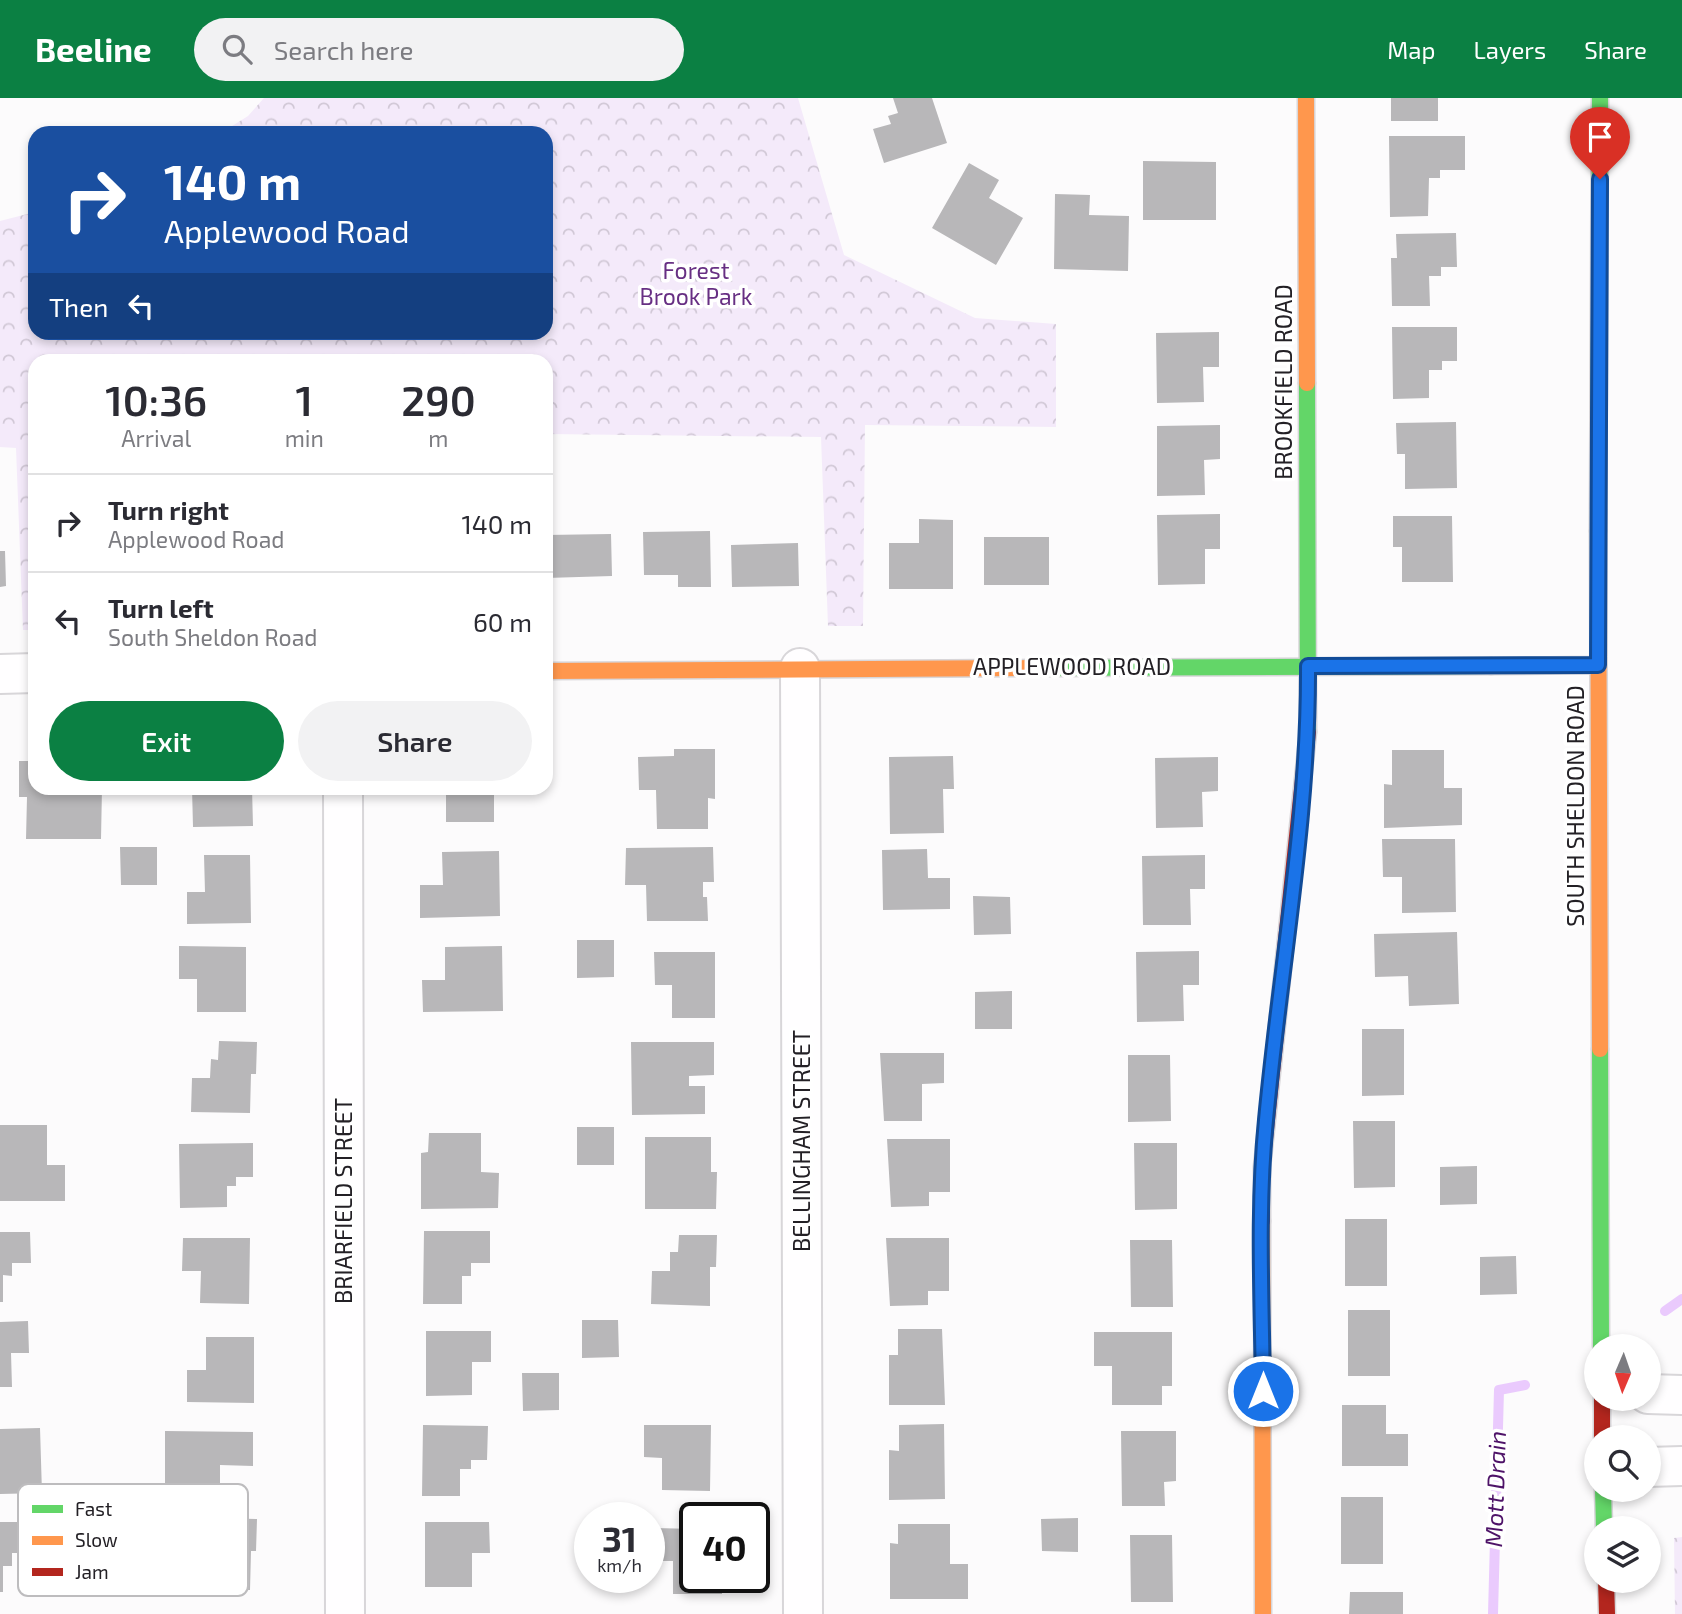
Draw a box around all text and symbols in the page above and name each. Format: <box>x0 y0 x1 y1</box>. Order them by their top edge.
search box <box>194 18 684 81</box>
text: Beeline <box>35 29 152 69</box>
icon: search <box>218 30 256 68</box>
text: Search here <box>274 34 413 65</box>
text: Map <box>1387 35 1435 64</box>
text: Layers <box>1473 35 1546 64</box>
text: Share <box>1584 35 1647 64</box>
pin <box>1570 107 1630 179</box>
icon: arrive <box>1581 118 1619 156</box>
text: 140 m <box>164 151 301 210</box>
icon: right <box>49 154 140 245</box>
text: Applewood Road <box>164 211 410 249</box>
park label: Forest Brook Park <box>640 256 753 310</box>
street label: BROOKFIELD ROAD <box>1269 284 1297 480</box>
icon: left <box>122 287 160 325</box>
text: Then <box>49 291 108 322</box>
text: 10:36 <box>105 374 207 424</box>
text: 1 <box>295 374 313 424</box>
text: 290 <box>401 374 476 424</box>
text: Arrival <box>121 424 191 452</box>
text: min <box>285 424 324 452</box>
text: m <box>428 424 448 452</box>
text: Turn right <box>108 494 229 525</box>
icon: right <box>49 504 87 542</box>
text: 140 m <box>461 508 532 539</box>
text: Applewood Road <box>108 525 284 553</box>
text: Turn left <box>108 592 214 623</box>
icon: left <box>49 602 87 640</box>
text: 60 m <box>473 606 532 637</box>
text: South Sheldon Road <box>108 623 317 651</box>
street label: APPLEWOOD ROAD <box>973 652 1171 680</box>
street label: SOUTH SHELDON ROAD <box>1561 685 1589 927</box>
button: Exit <box>49 701 284 781</box>
button: Share <box>298 701 532 781</box>
street label: BELLINGHAM STREET <box>787 1030 815 1252</box>
street label: BRIARFIELD STREET <box>329 1098 357 1304</box>
north arrow <box>1584 1334 1661 1410</box>
map controls <box>1584 1334 1661 1593</box>
position arrow <box>1226 1354 1300 1428</box>
button: search <box>1584 1425 1661 1502</box>
water label: Mott Drain <box>1478 1430 1511 1548</box>
legend <box>18 1484 248 1596</box>
text: Fast <box>75 1497 112 1520</box>
speed limit sign: 40 <box>679 1502 770 1593</box>
button: layers <box>1584 1516 1661 1593</box>
text: 31 <box>602 1517 637 1559</box>
text: Slow <box>75 1528 118 1551</box>
text: km/h <box>597 1554 642 1576</box>
text: Jam <box>75 1560 109 1583</box>

